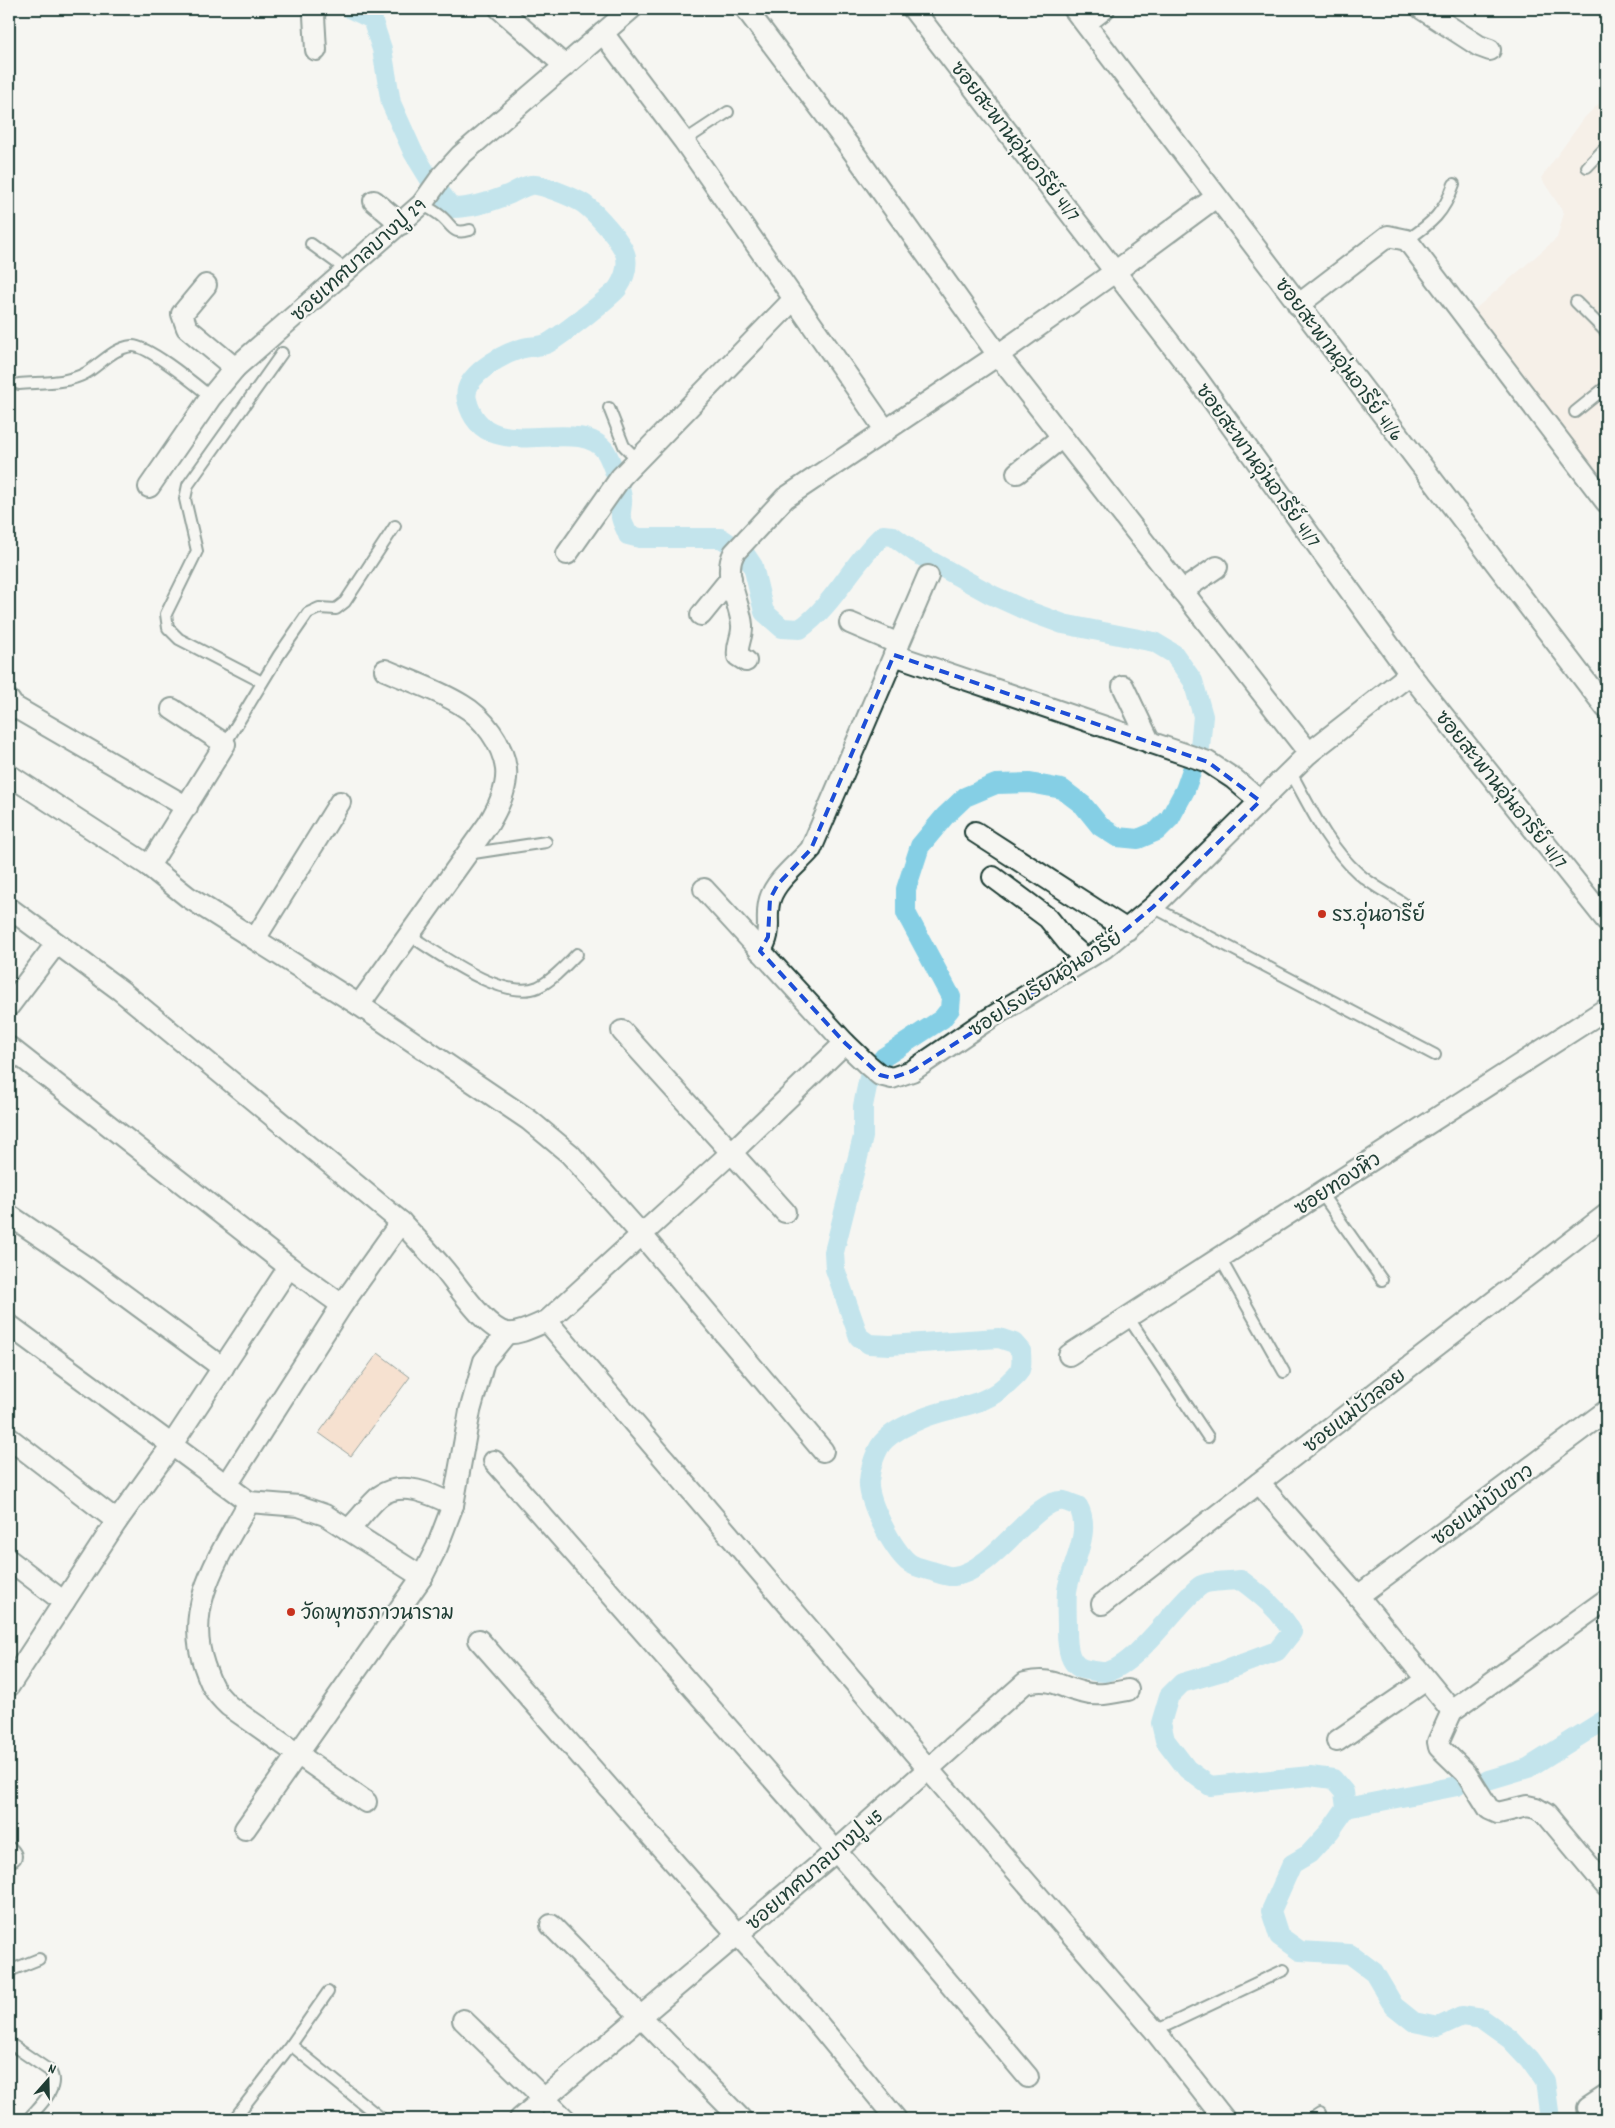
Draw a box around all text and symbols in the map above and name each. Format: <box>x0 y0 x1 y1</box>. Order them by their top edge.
street label: ซอยสะพานอุ่นอารีย์ 41/7 <box>942 55 1087 229</box>
street label: ซอยเทศบาลบางปู 29 <box>286 193 434 330</box>
street label: ซอยสะพานอุ่นอารีย์ 41/6 <box>1267 272 1410 449</box>
street label: ซอยสะพานอุ่นอารีย์ 41/7 <box>1187 378 1327 555</box>
street label: ซอยสะพานอุ่นอารีย์ 41/7 <box>1427 704 1574 876</box>
place label: รร.อุ่นอารีย์ <box>1332 901 1425 931</box>
marker: รร.อุ่นอารีย์ <box>1316 908 1328 920</box>
street label: ซอยโรงเรียนอุ่นอารีย์ <box>963 924 1129 1046</box>
street label: ซอยทองหิว <box>1289 1146 1387 1224</box>
street label: ซอยแม่บัวลอย <box>1297 1362 1413 1461</box>
street label: ซอยแม่บับขาว <box>1426 1457 1541 1554</box>
place label: วัดพุทธภาวนาราม <box>301 1601 454 1629</box>
marker: วัดพุทธภาวนาราม <box>285 1606 297 1618</box>
street label: ซอยเทศบาลบางปู 45 <box>741 1804 891 1939</box>
north arrow <box>22 2056 72 2106</box>
text: N <box>45 2059 59 2080</box>

